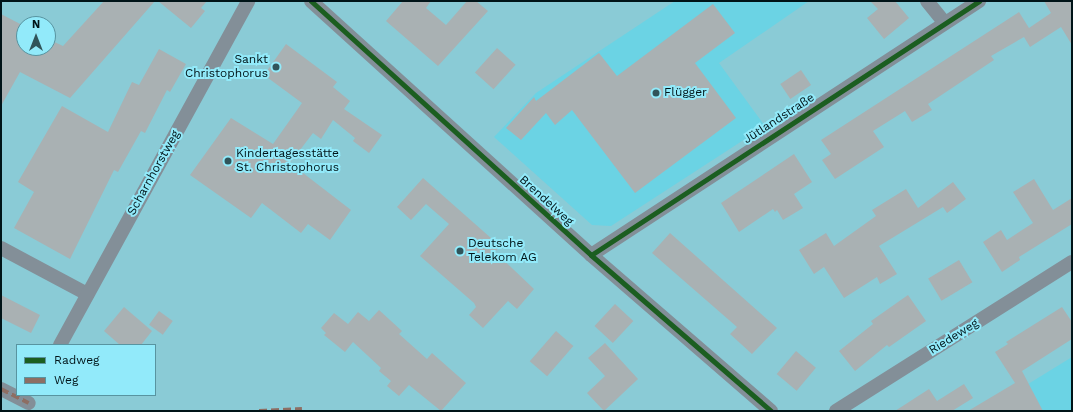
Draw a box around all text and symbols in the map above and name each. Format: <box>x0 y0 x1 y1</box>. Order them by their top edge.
north arrow <box>16 16 56 56</box>
text: N <box>32 18 40 31</box>
place label: Sankt Christophorus <box>185 53 268 81</box>
marker: Sankt Christophorus <box>271 62 281 72</box>
place label: Flügger <box>664 86 707 100</box>
marker: Flügger <box>651 88 661 98</box>
street label: Jütlandstraße <box>741 91 817 147</box>
street label: Scharnhorstweg <box>125 128 183 218</box>
place label: Kindertagesstätte St. Christophorus <box>236 147 339 175</box>
marker: Kindertagesstätte St. Christophorus <box>223 156 233 166</box>
street label: Brendelweg <box>516 173 576 229</box>
place label: Deutsche Telekom AG <box>468 237 537 265</box>
marker: Deutsche Telekom AG <box>455 246 465 256</box>
street label: Riedeweg <box>927 316 981 358</box>
legend <box>16 344 156 396</box>
text: Radweg <box>54 353 99 367</box>
text: Weg <box>54 373 78 387</box>

